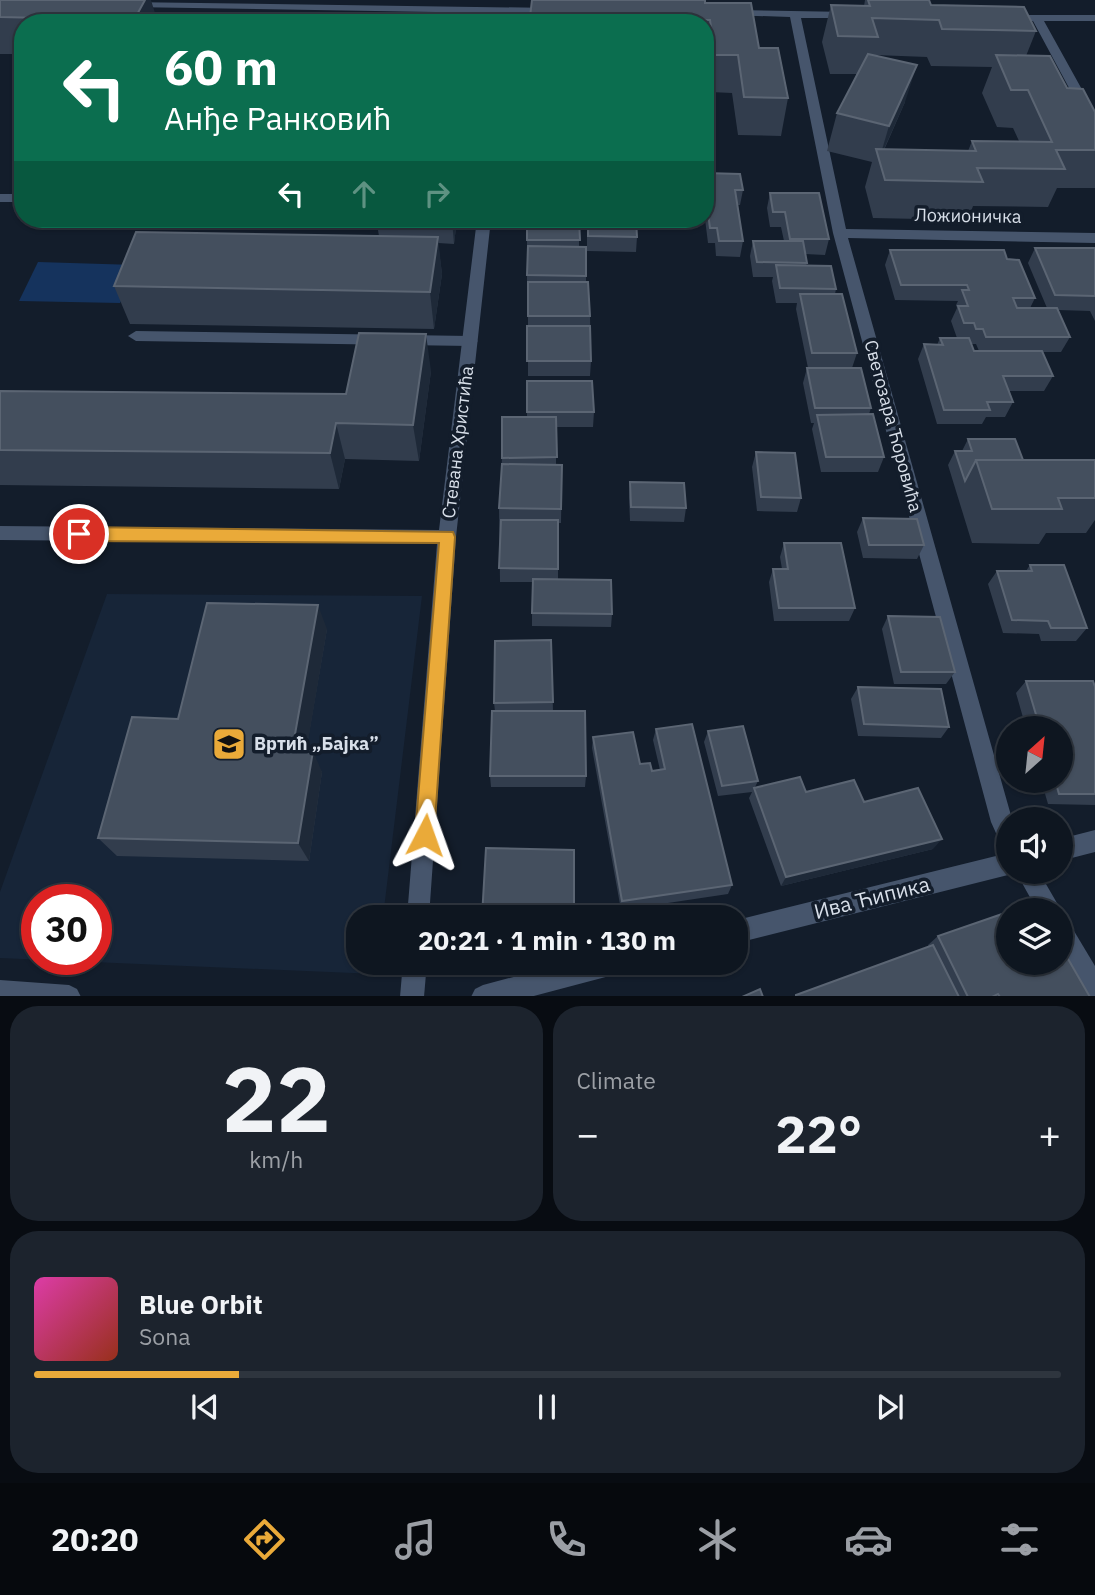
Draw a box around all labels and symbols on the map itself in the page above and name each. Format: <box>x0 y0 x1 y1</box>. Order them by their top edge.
street label: Ложионичка <box>914 203 1022 228</box>
street label: Светозара Ћоровића <box>859 337 928 515</box>
street label: Стевана Христића <box>437 364 478 519</box>
pin <box>49 504 109 564</box>
north arrow <box>996 716 1073 793</box>
school or university icon: Вртић „Бајка” <box>210 725 248 763</box>
place label: Вртић „Бајка” <box>254 732 379 755</box>
position arrow <box>388 798 462 872</box>
street label: Ива Ћипика <box>811 869 933 925</box>
speed limit sign: 30 <box>21 884 112 975</box>

